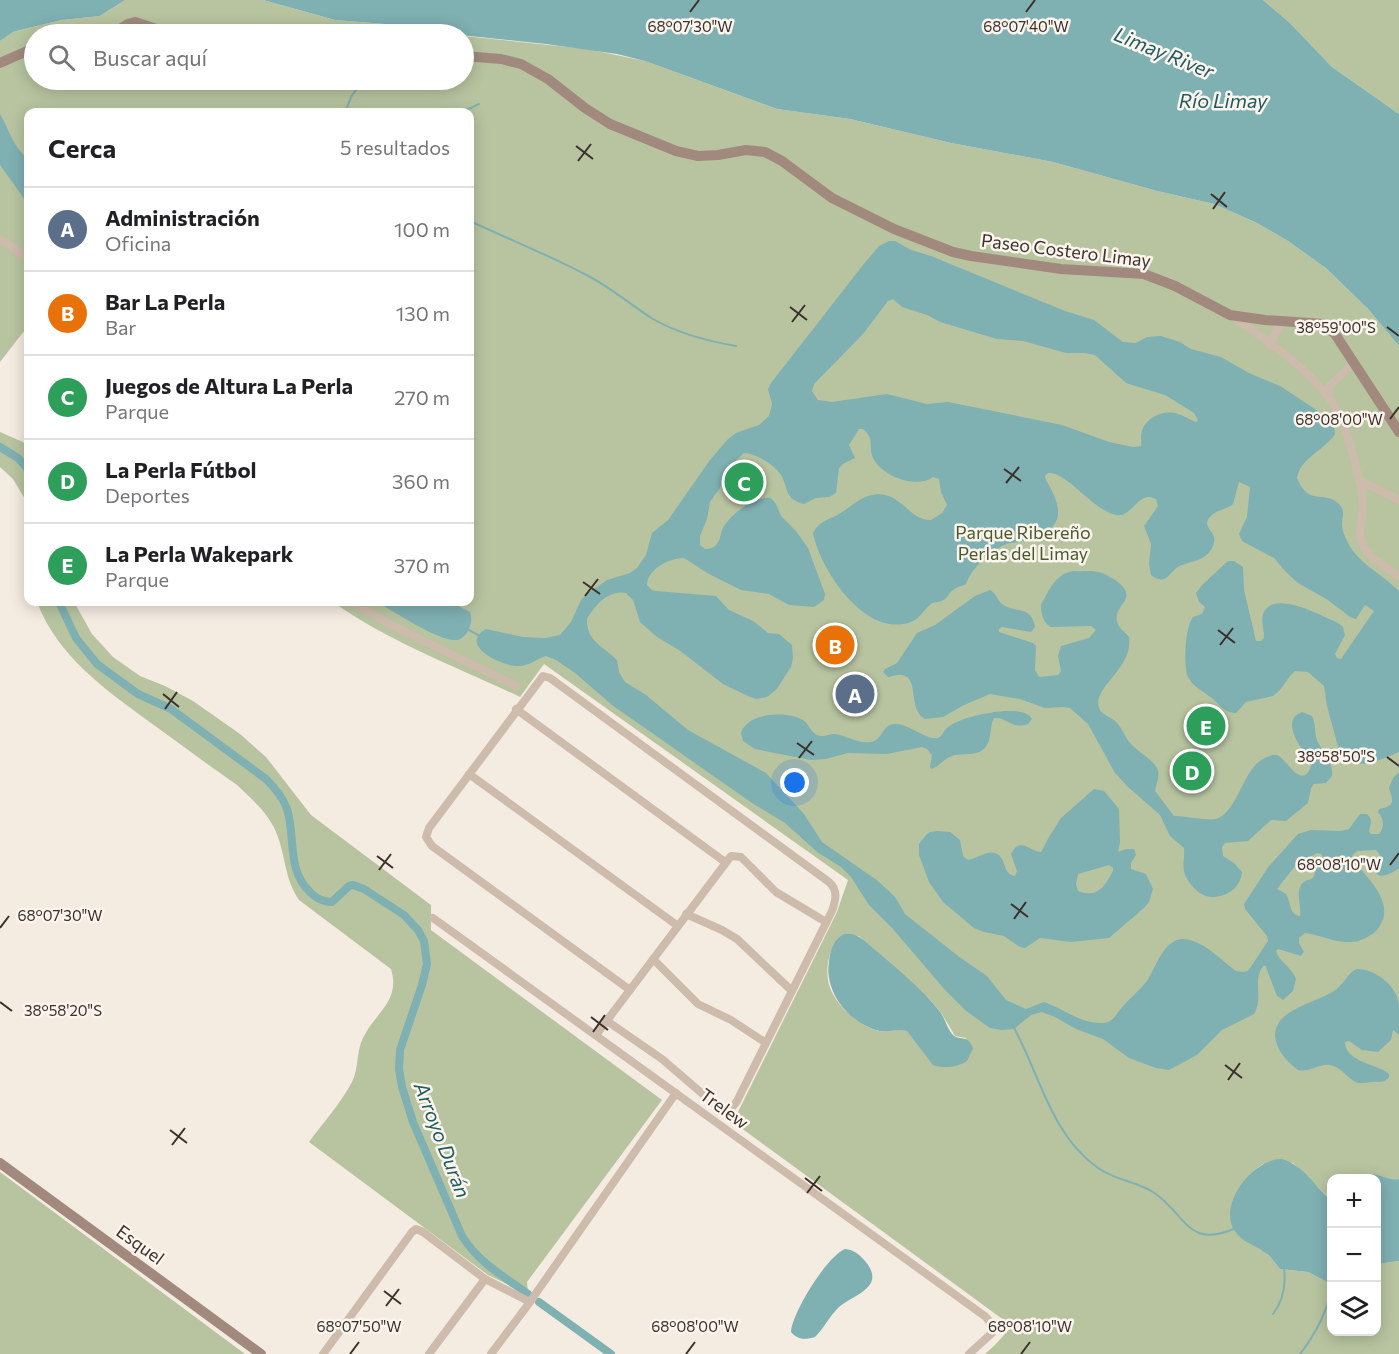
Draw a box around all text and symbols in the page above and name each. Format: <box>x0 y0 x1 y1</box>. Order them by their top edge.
text: 68°07'30"W <box>647 17 733 35</box>
text: 68°07'40"W <box>983 17 1069 35</box>
water label: Limay River <box>1111 21 1219 83</box>
search box <box>24 24 474 90</box>
icon: search <box>45 41 78 74</box>
text: Buscar aquí <box>93 44 207 71</box>
water label: Río Limay <box>1179 88 1268 112</box>
text: Cerca <box>48 132 116 163</box>
text: 5 resultados <box>340 135 450 159</box>
text: Administración <box>105 204 260 231</box>
text: A <box>60 217 75 241</box>
text: 100 m <box>394 217 450 241</box>
street label: Paseo Costero Limay <box>980 229 1152 271</box>
text: Oficina <box>105 231 171 255</box>
text: Bar La Perla <box>105 288 225 315</box>
text: B <box>61 301 74 325</box>
text: 130 m <box>396 301 450 325</box>
text: Bar <box>105 315 136 339</box>
text: 38°59'00"S <box>1296 318 1376 336</box>
text: Juegos de Altura La Perla <box>105 372 353 399</box>
text: C <box>61 385 74 409</box>
text: 270 m <box>394 385 450 409</box>
text: Parque <box>105 399 169 423</box>
text: 68°08'00"W <box>1295 410 1383 428</box>
text: La Perla Fútbol <box>105 456 257 483</box>
pin: C <box>724 460 764 504</box>
text: D <box>60 469 75 493</box>
text: 360 m <box>392 469 450 493</box>
text: Deportes <box>105 483 190 507</box>
park label: Parque Ribereño Perlas del Limay <box>955 521 1091 564</box>
text: La Perla Wakepark <box>105 540 293 567</box>
text: E <box>62 553 73 577</box>
text: 370 m <box>394 553 450 577</box>
text: Parque <box>105 567 169 591</box>
pin: B <box>816 622 854 668</box>
pin: A <box>836 672 874 716</box>
pin: E <box>1186 704 1226 748</box>
text: 38°58'50"S <box>1297 747 1375 765</box>
pin: D <box>1172 748 1212 794</box>
your location <box>780 768 809 797</box>
text: 68°08'10"W <box>1297 855 1381 873</box>
text: 68°07'30"W <box>17 906 103 924</box>
text: 38°58'20"S <box>24 1001 102 1019</box>
water label: Arroyo Durán <box>409 1077 476 1201</box>
street label: Trelew <box>696 1083 753 1133</box>
map controls <box>1327 1174 1381 1336</box>
button: + <box>1327 1174 1381 1228</box>
street label: Esquel <box>112 1220 169 1269</box>
button: − <box>1327 1228 1381 1282</box>
button: layers <box>1327 1282 1381 1336</box>
text: 68°07'50"W <box>316 1317 402 1335</box>
text: 68°08'00"W <box>651 1317 739 1335</box>
text: 68°08'10"W <box>988 1317 1072 1335</box>

